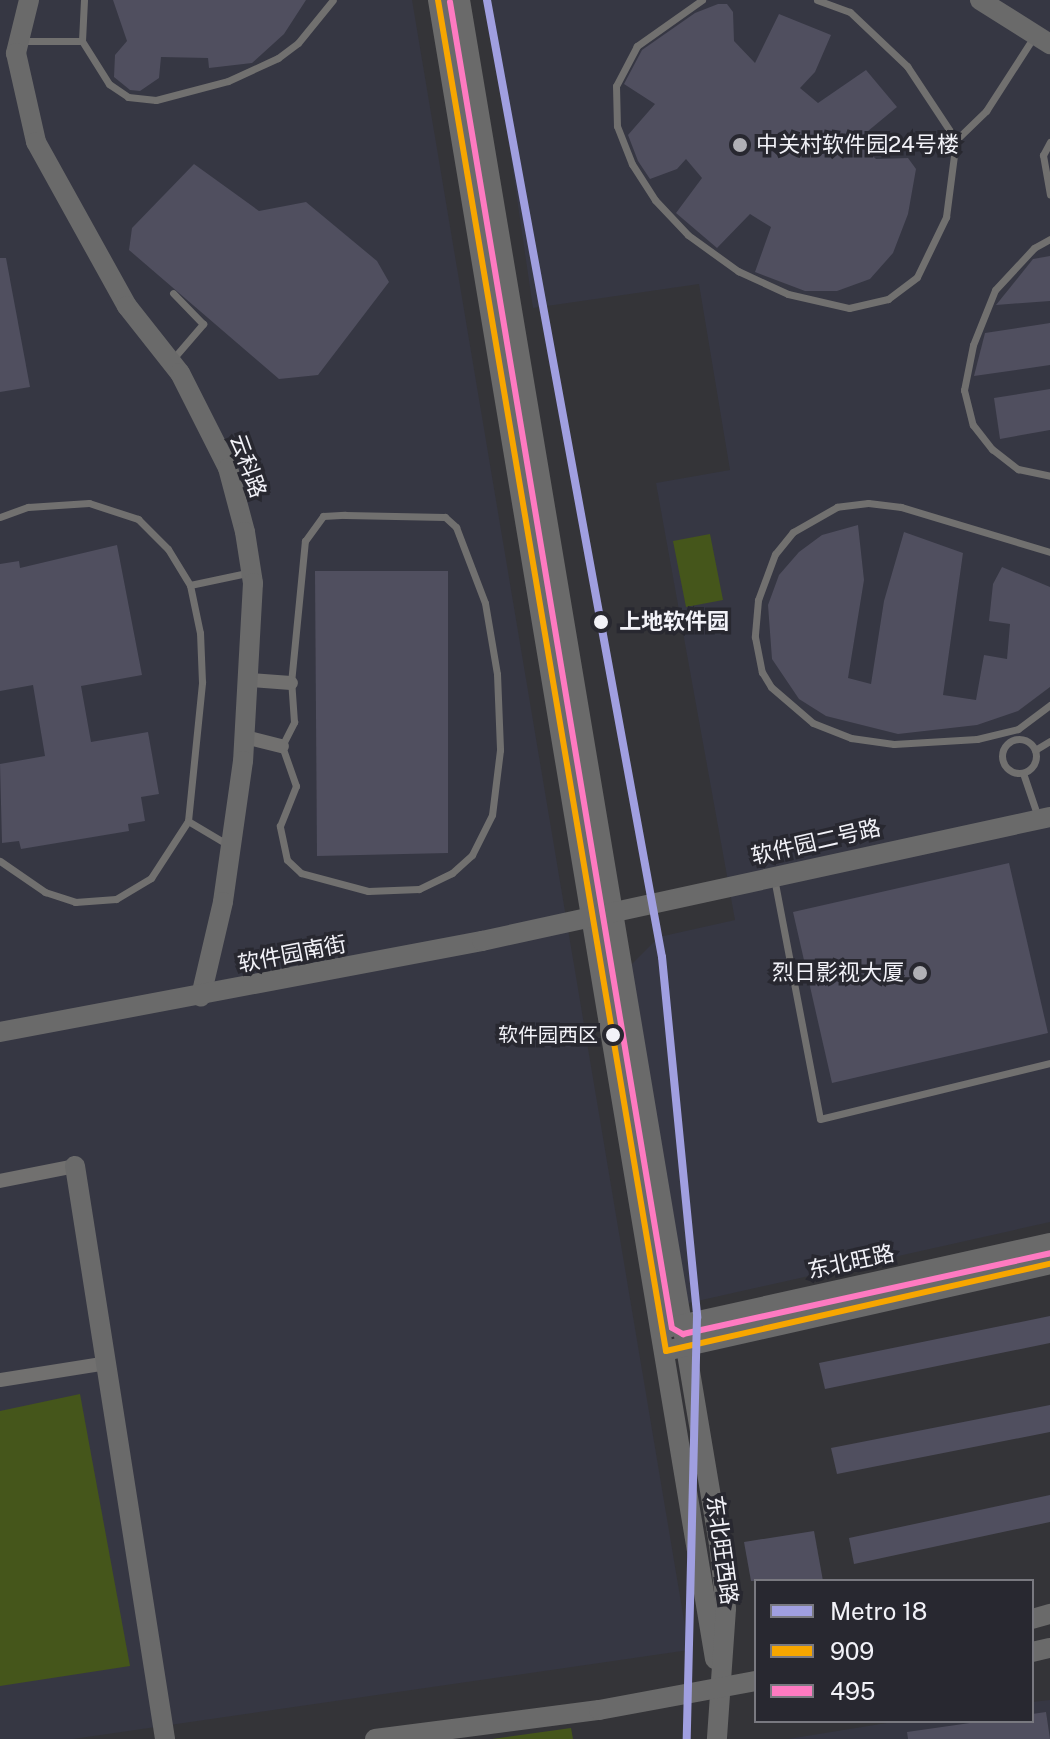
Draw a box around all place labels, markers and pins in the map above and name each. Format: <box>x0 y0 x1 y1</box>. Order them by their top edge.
place label: 中关村软件园24号楼 <box>756 132 959 158</box>
marker: 中关村软件园24号楼 <box>731 136 749 154</box>
place label: 上地软件园 <box>619 609 729 635</box>
marker: 上地软件园 <box>590 611 612 633</box>
place label: 烈日影视大厦 <box>772 960 904 986</box>
marker: 烈日影视大厦 <box>911 964 929 982</box>
place label: 软件园西区 <box>498 1023 598 1047</box>
marker: 软件园西区 <box>605 1027 621 1043</box>

